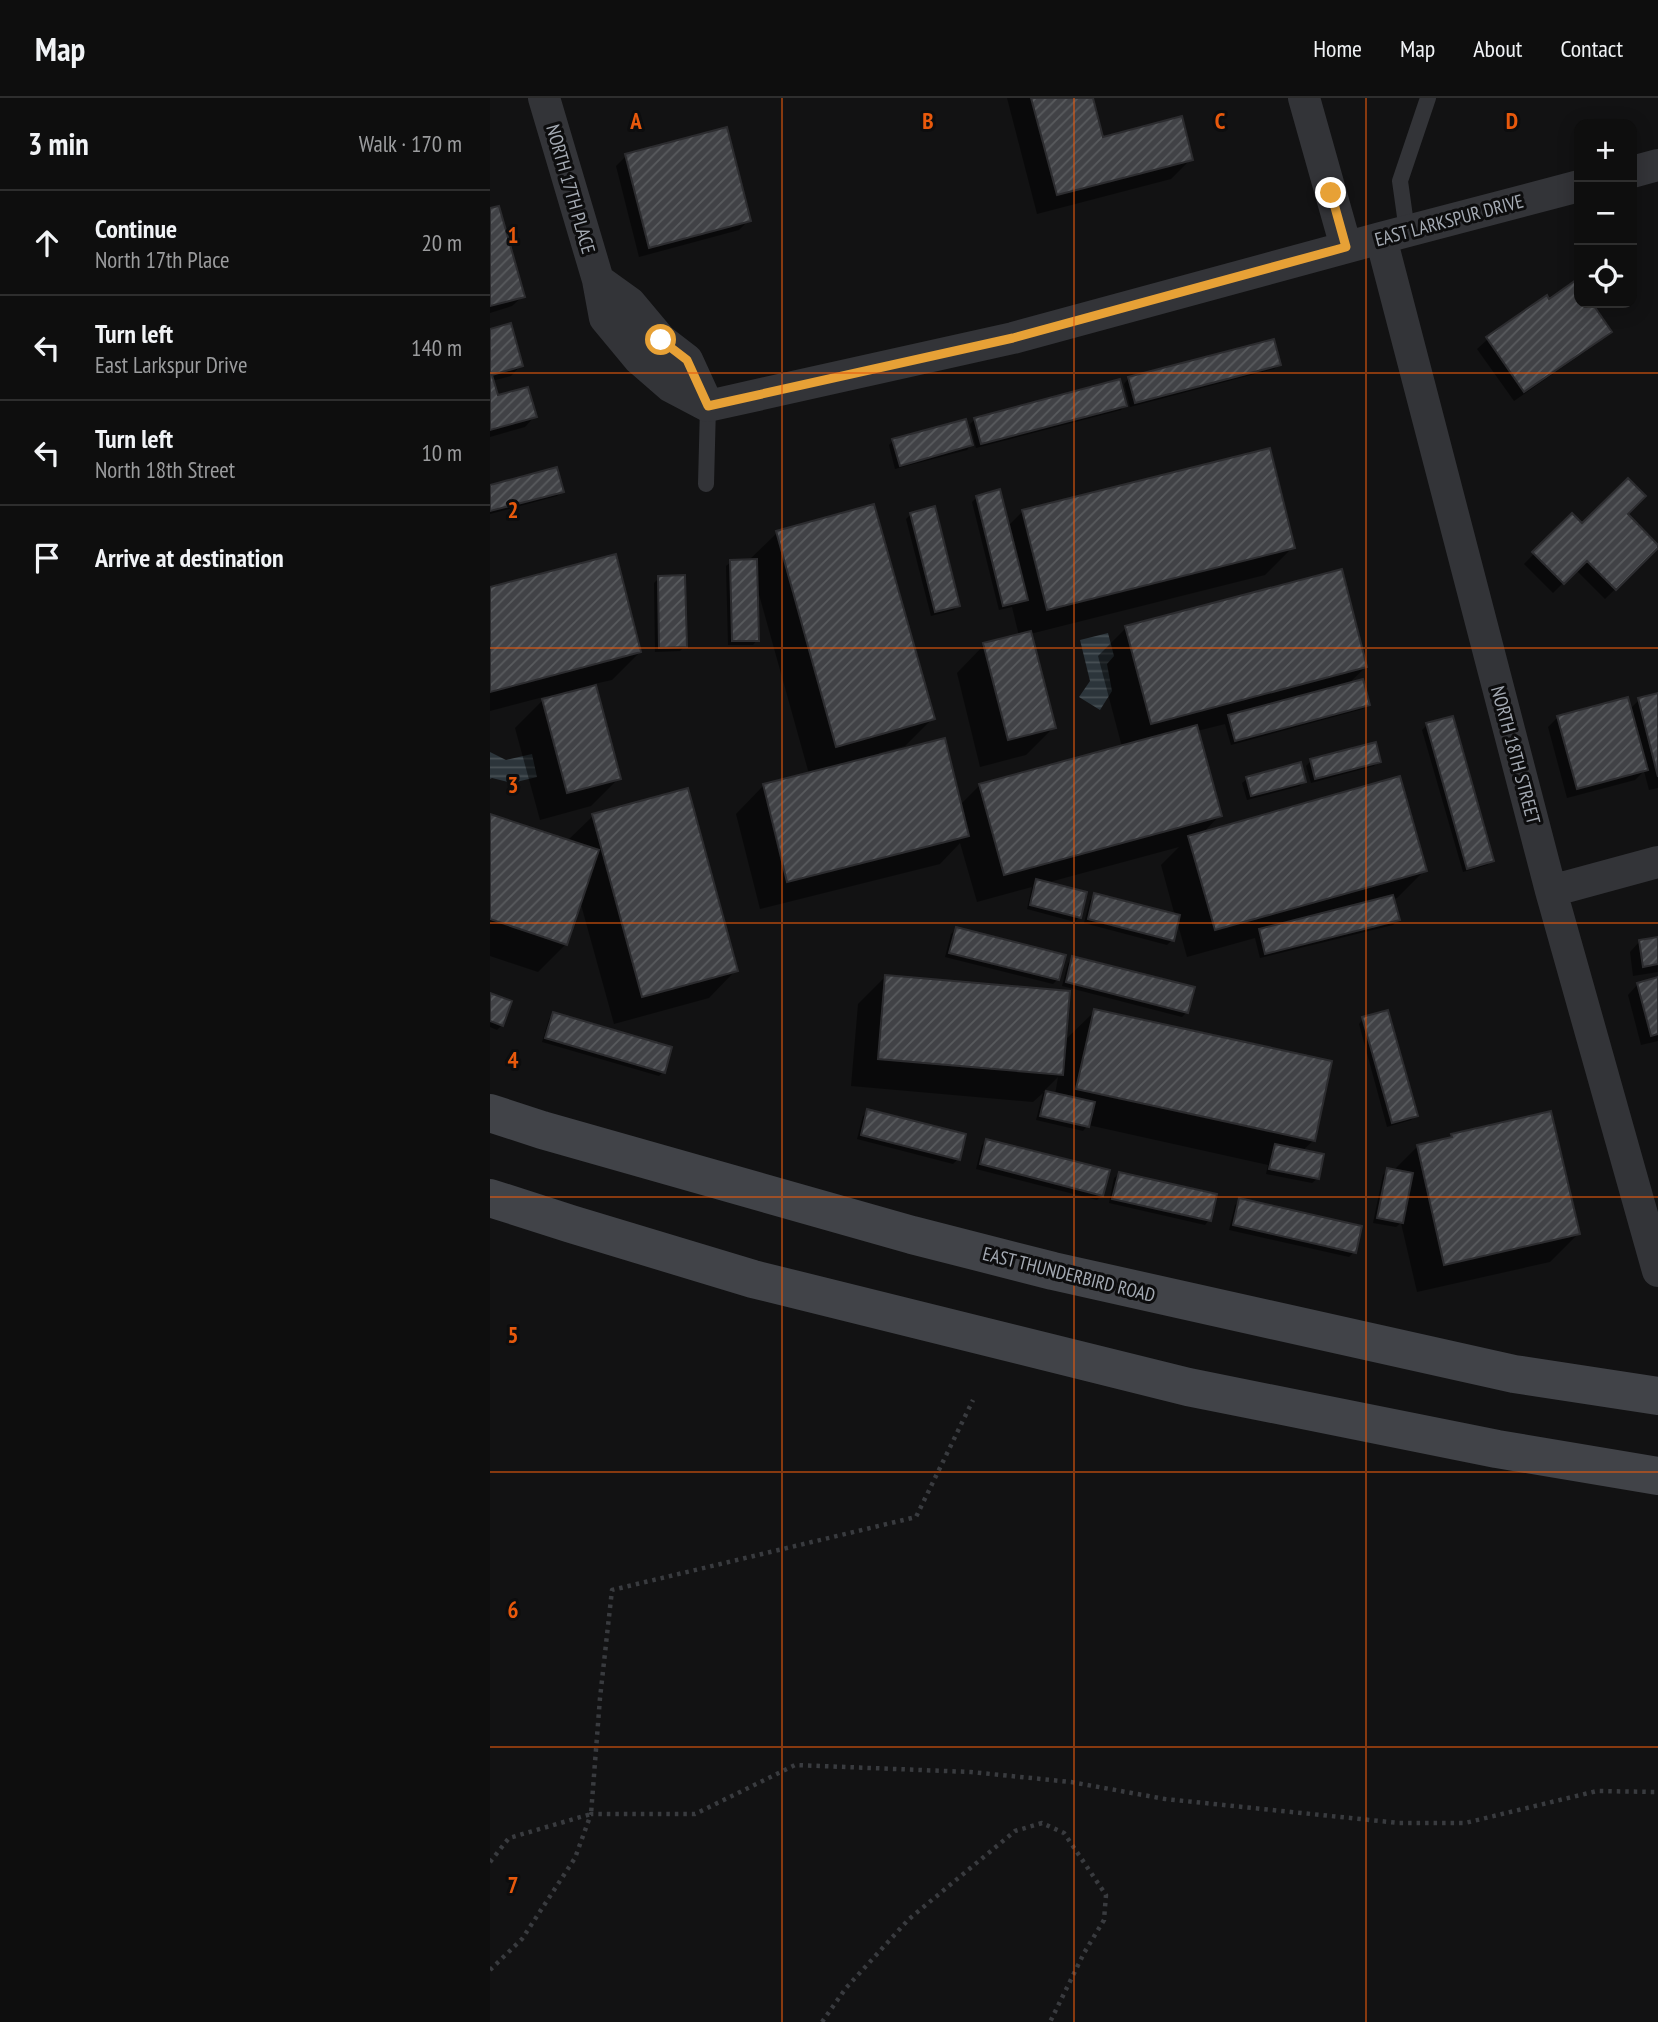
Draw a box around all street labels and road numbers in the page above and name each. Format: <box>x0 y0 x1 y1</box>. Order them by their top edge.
street label: NORTH 17TH PLACE <box>541 122 601 256</box>
street label: EAST LARKSPUR DRIVE <box>1372 189 1526 251</box>
street label: NORTH 18TH STREET <box>1486 683 1546 827</box>
street label: EAST THUNDERBIRD ROAD <box>980 1241 1158 1307</box>

